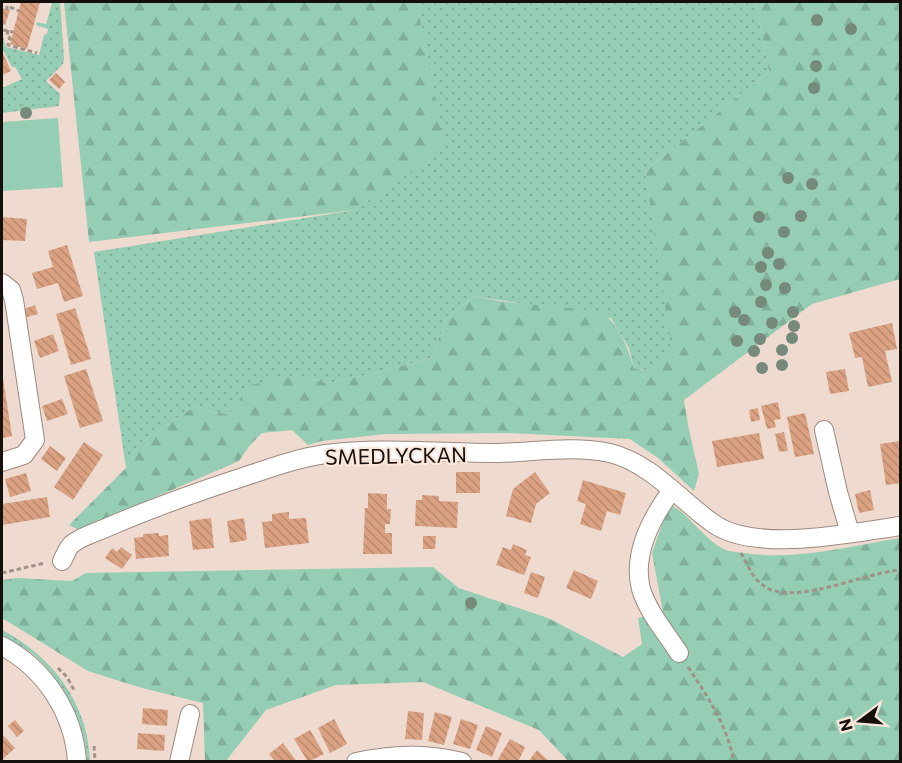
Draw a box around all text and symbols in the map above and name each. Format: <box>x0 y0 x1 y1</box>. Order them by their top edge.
street label: SMEDLYCKAN <box>325 441 467 469</box>
north arrow <box>830 691 890 751</box>
text: N <box>834 717 856 734</box>

